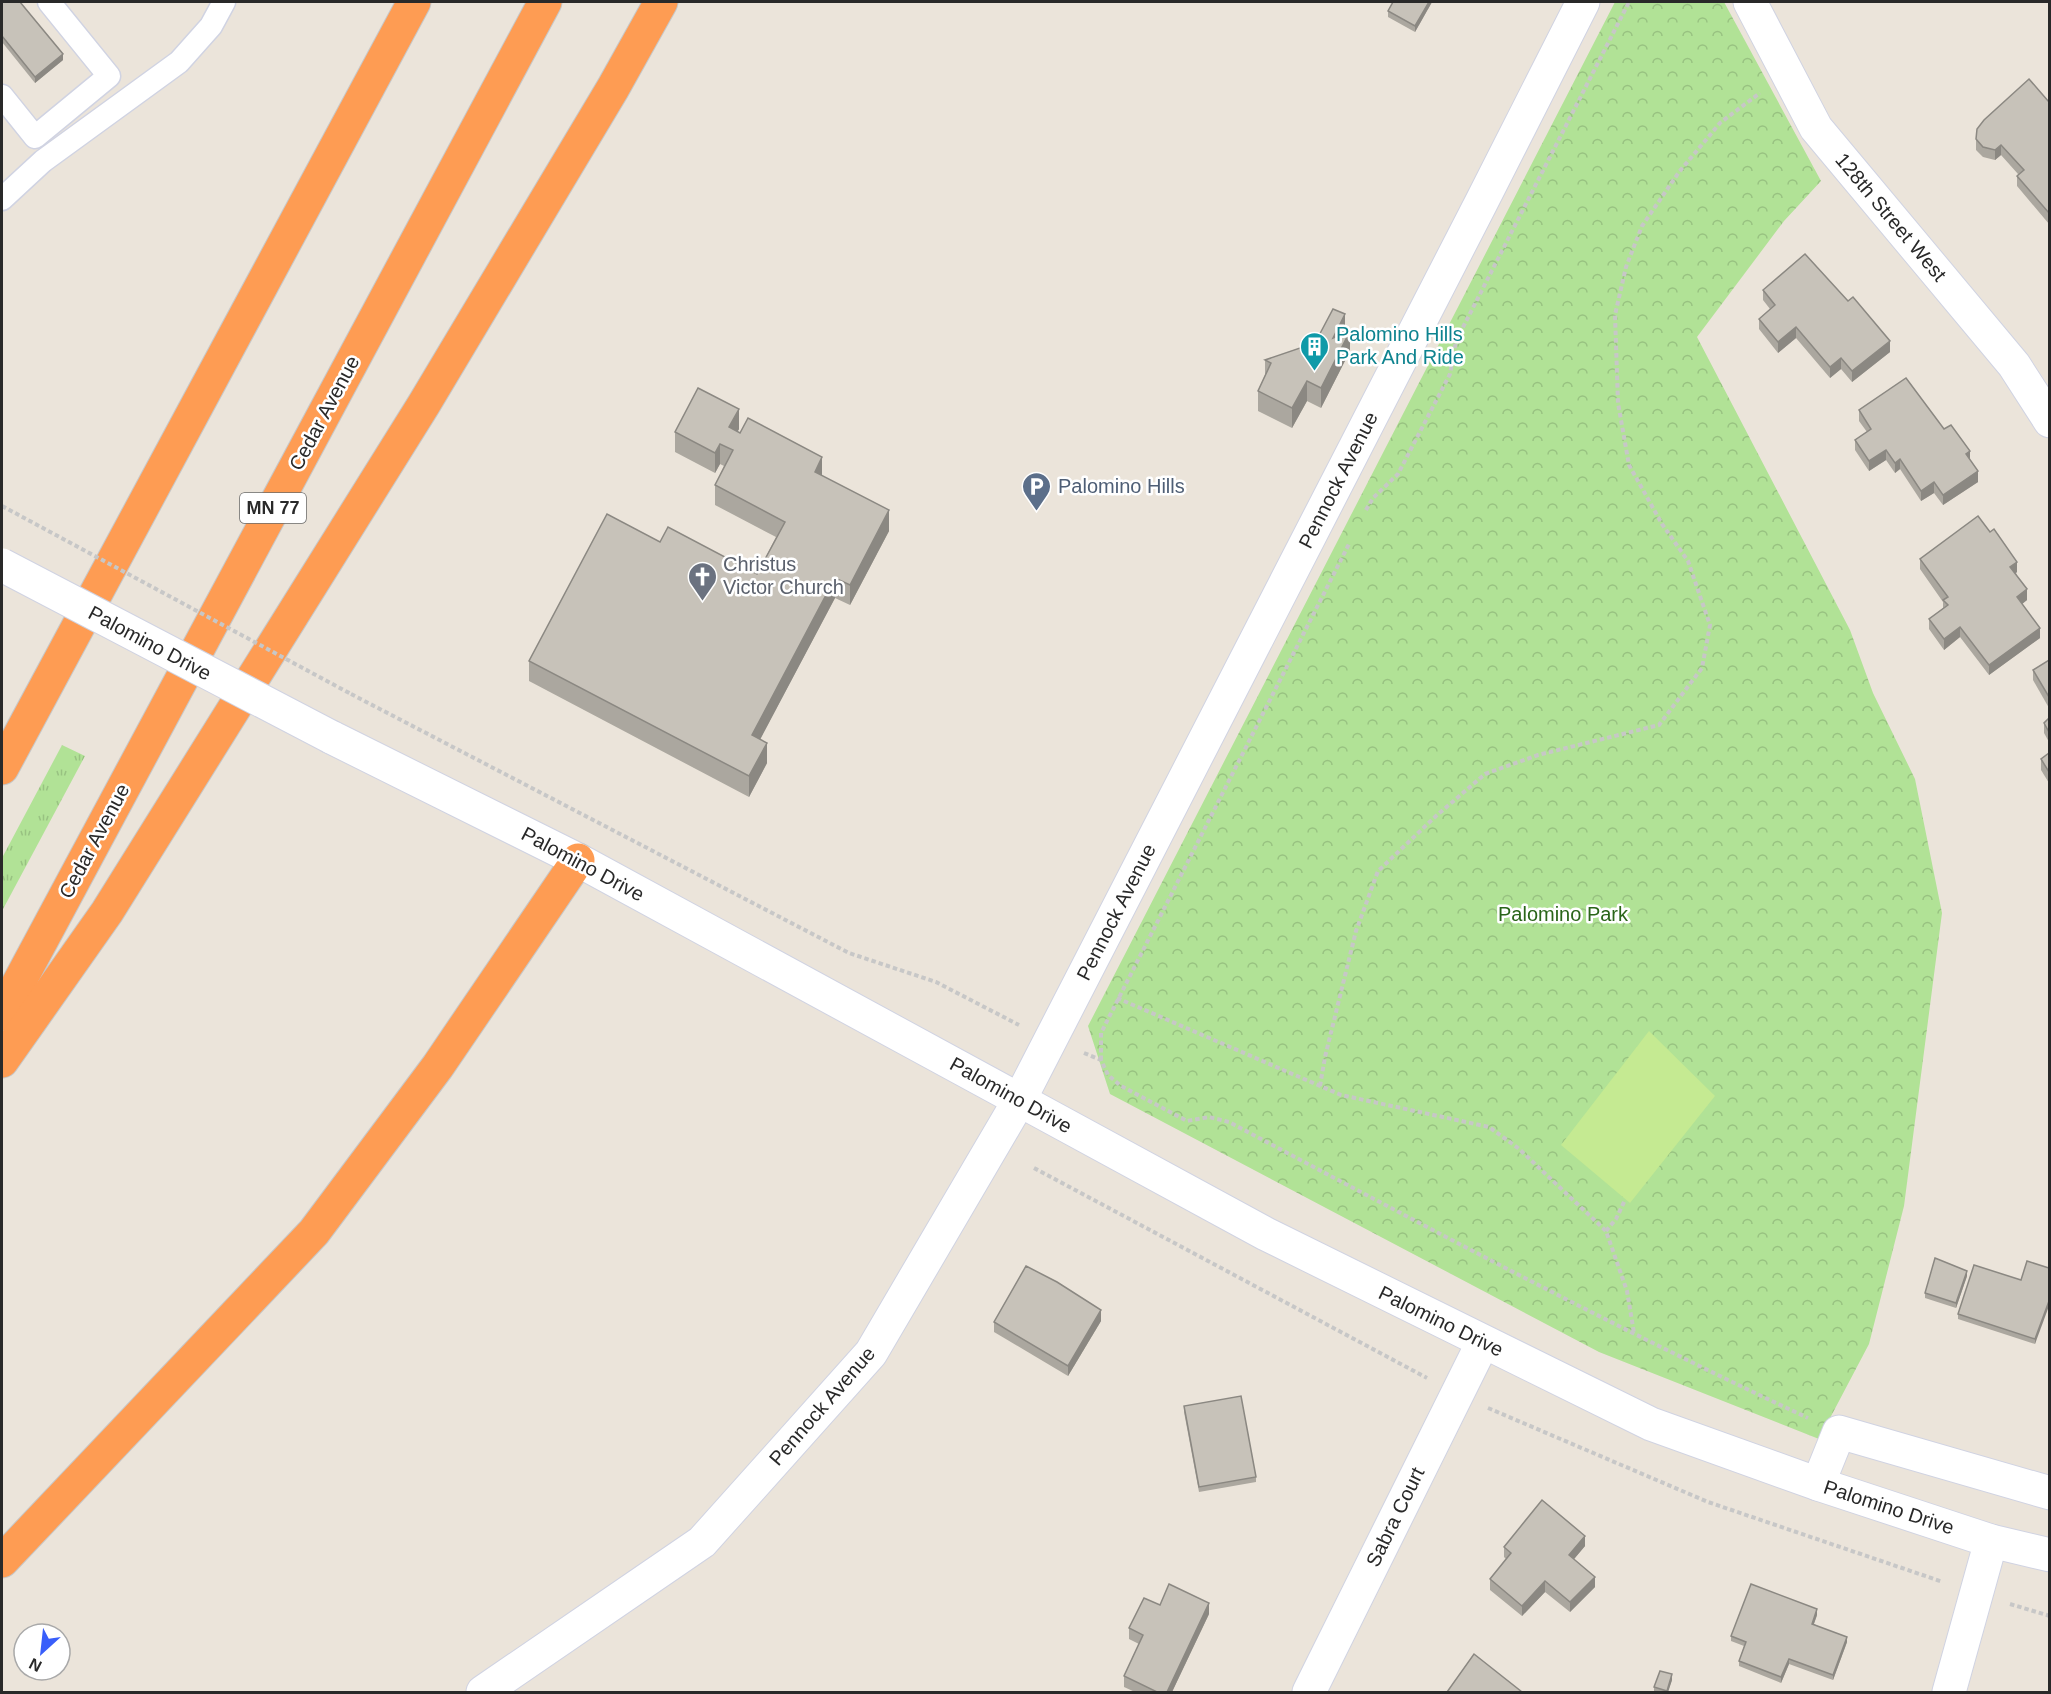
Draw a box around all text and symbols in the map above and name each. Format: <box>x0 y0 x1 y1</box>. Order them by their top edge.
street label: 128th Street West <box>1831 149 1951 286</box>
place label: Palomino Hills Park And Ride <box>1336 323 1464 368</box>
building icon: Palomino Hills Park And Ride <box>1299 330 1331 372</box>
street label: Cedar Avenue <box>285 352 363 474</box>
street label: Pennock Avenue <box>1294 408 1382 552</box>
parking icon: Palomino Hills <box>1021 470 1053 512</box>
place label: Palomino Hills <box>1058 475 1185 497</box>
road number: MN 77 <box>240 493 306 523</box>
place label: Christus Victor Church <box>723 553 844 598</box>
church icon: Christus Victor Church <box>686 560 718 602</box>
street label: Palomino Drive <box>85 601 215 685</box>
street label: Cedar Avenue <box>55 780 133 902</box>
street label: Palomino Drive <box>518 822 648 906</box>
street label: Pennock Avenue <box>1072 840 1160 984</box>
park label: Palomino Park <box>1498 903 1629 925</box>
street label: Palomino Drive <box>946 1053 1076 1137</box>
street label: Palomino Drive <box>1375 1281 1507 1361</box>
street label: Pennock Avenue <box>765 1342 879 1470</box>
street label: Sabra Court <box>1361 1463 1429 1570</box>
street label: Palomino Drive <box>1821 1476 1957 1538</box>
north arrow <box>12 1622 72 1682</box>
text: N <box>26 1655 44 1675</box>

